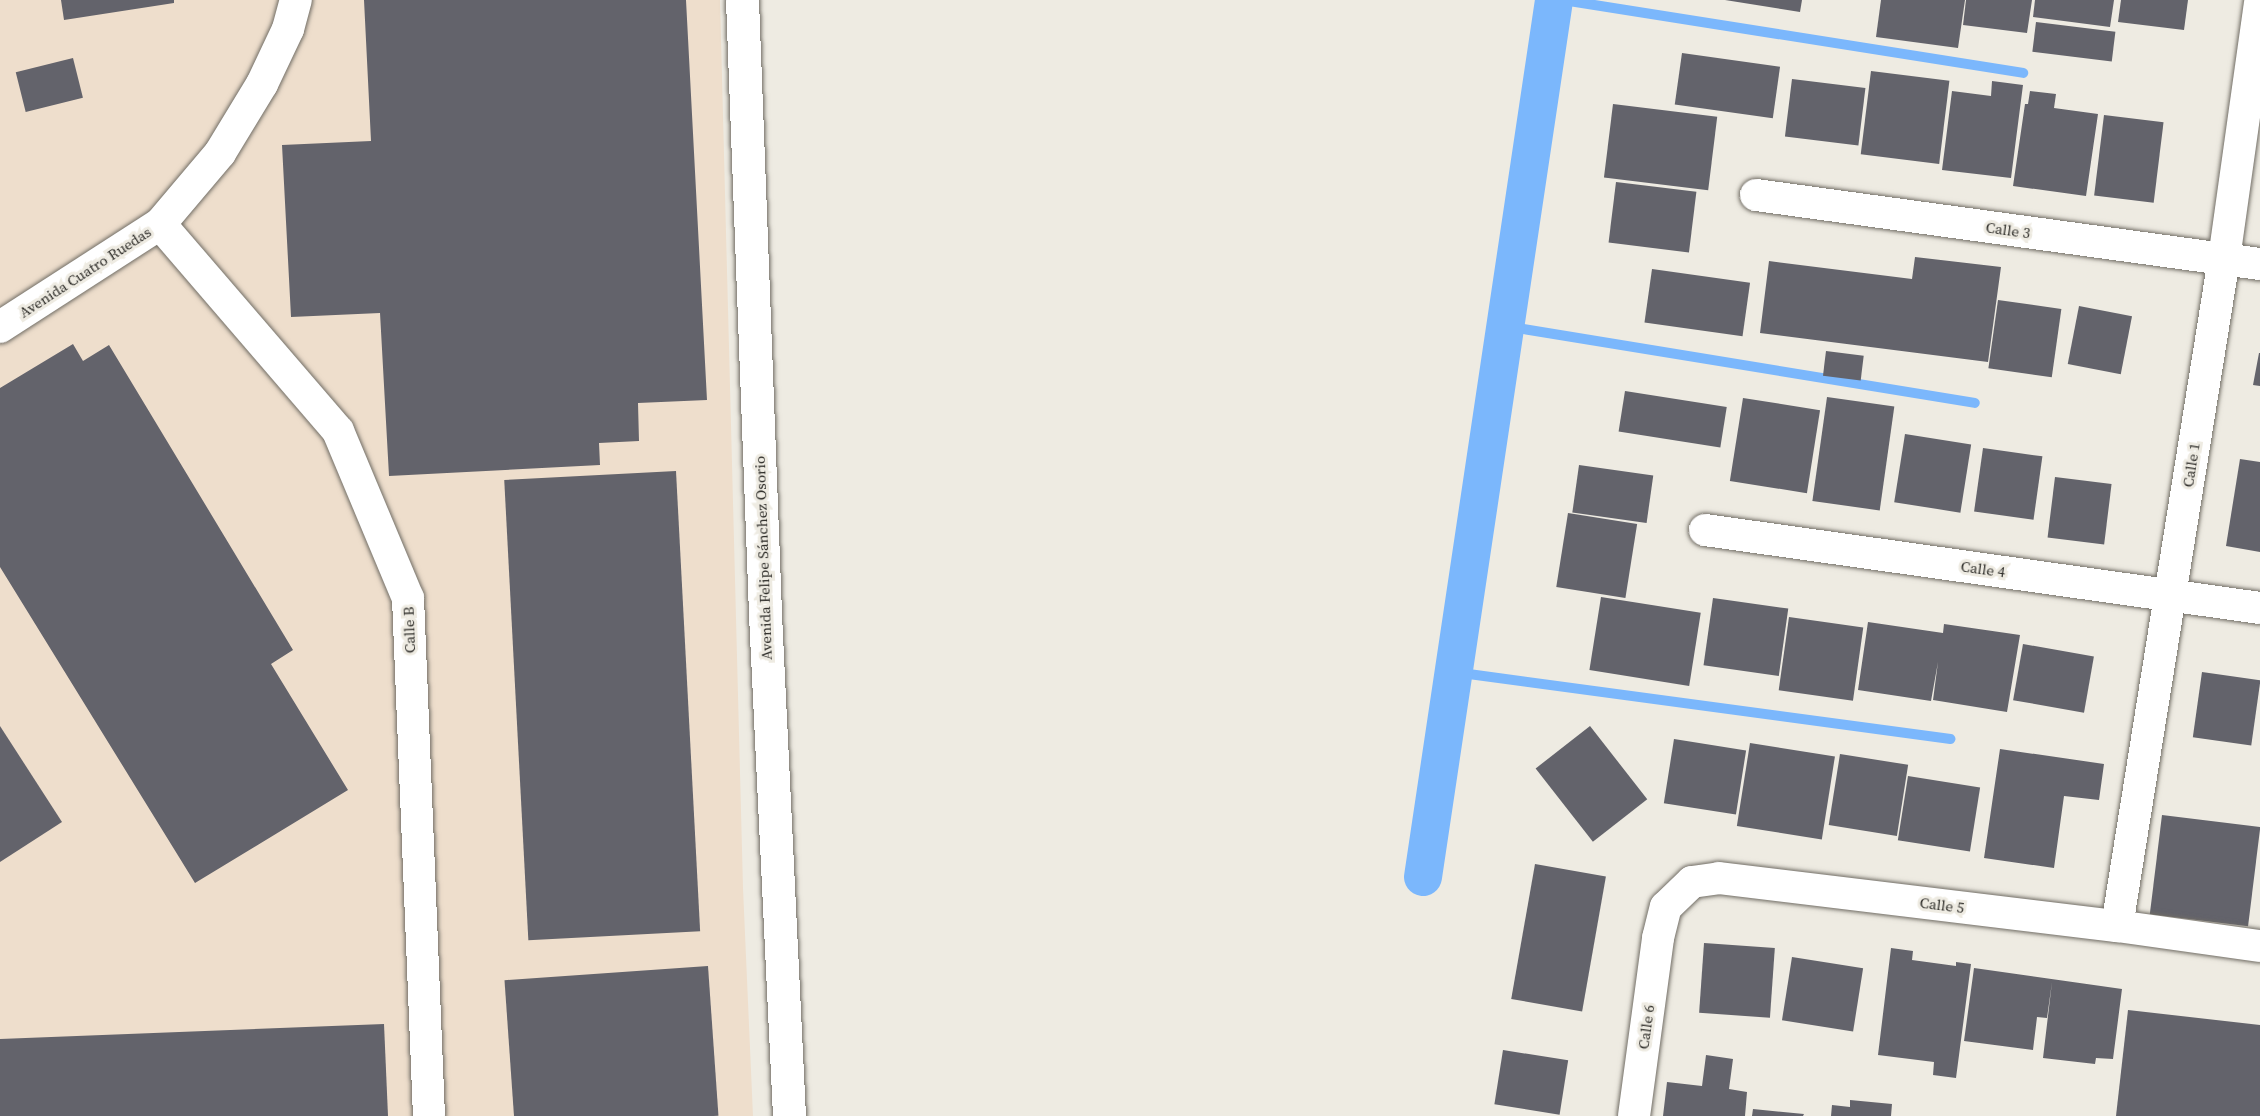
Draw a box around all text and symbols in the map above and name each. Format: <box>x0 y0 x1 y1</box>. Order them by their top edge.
street label: Calle 3 <box>1985 218 2031 242</box>
street label: Avenida Cuatro Ruedas <box>16 223 154 321</box>
street label: Calle 1 <box>2179 442 2203 488</box>
street label: Avenida Felipe Sánchez Osorio <box>750 456 776 660</box>
street label: Calle 4 <box>1960 557 2006 581</box>
street label: Calle B <box>399 606 419 654</box>
street label: Calle 5 <box>1919 893 1965 917</box>
street label: Calle 6 <box>1634 1004 1658 1050</box>

